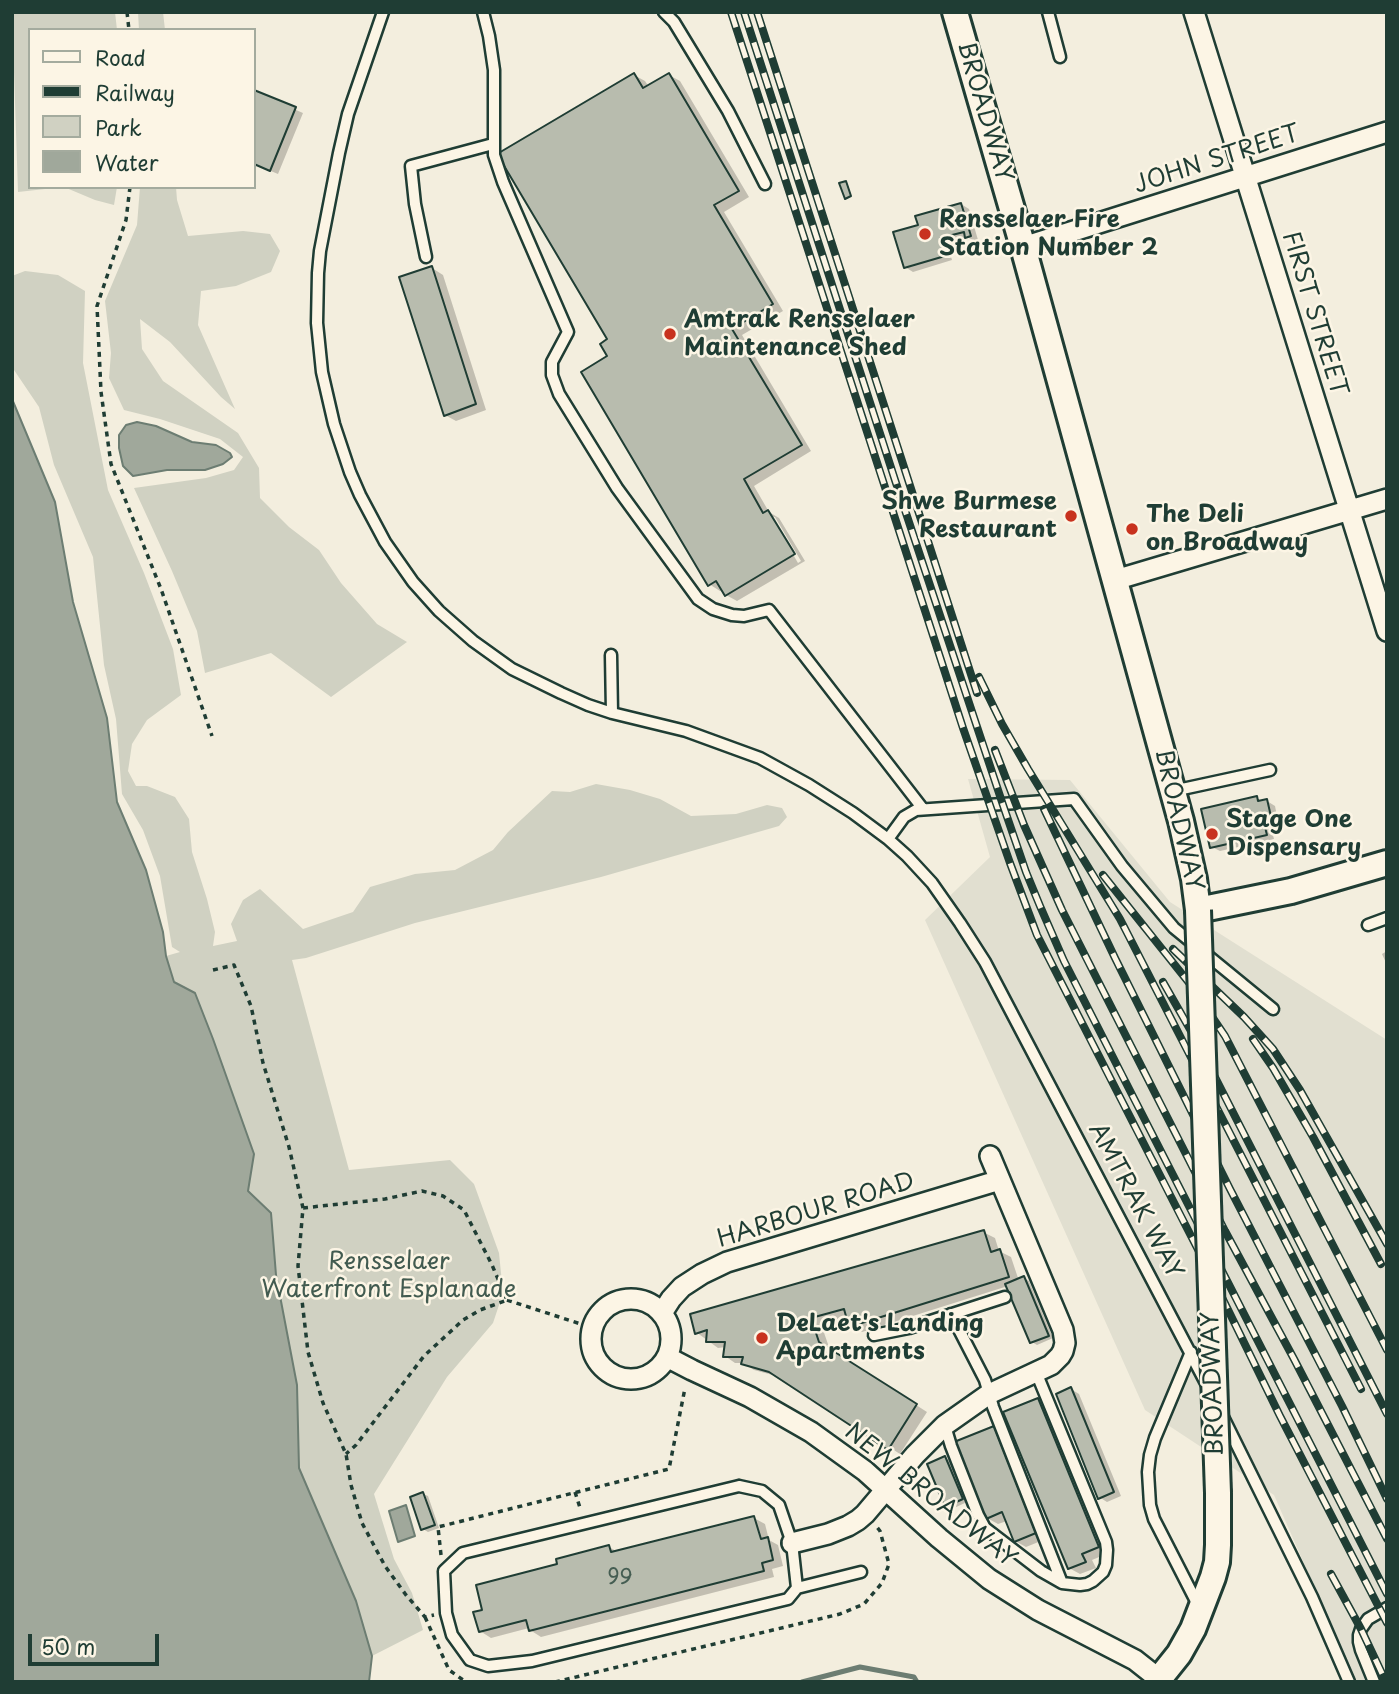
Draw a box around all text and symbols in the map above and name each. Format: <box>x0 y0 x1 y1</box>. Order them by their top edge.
legend <box>28 28 256 189</box>
street label: BROADWAY <box>950 38 1018 186</box>
text: Road <box>95 41 146 73</box>
text: Railway <box>95 76 175 108</box>
text: Park <box>95 111 142 143</box>
street label: JOHN STREET <box>1131 120 1303 200</box>
text: Water <box>95 146 158 178</box>
place label: Rensselaer Fire Station Number 2 <box>939 206 1158 262</box>
marker: Rensselaer Fire Station Number 2 <box>917 226 933 242</box>
street label: FIRST STREET <box>1275 228 1353 400</box>
place label: Amtrak Rensselaer Maintenance Shed <box>684 306 915 362</box>
marker: Amtrak Rensselaer Maintenance Shed <box>662 326 678 342</box>
place label: Shwe Burmese Restaurant <box>882 488 1057 544</box>
place label: The Deli on Broadway <box>1146 501 1308 557</box>
marker: Shwe Burmese Restaurant <box>1063 508 1079 524</box>
marker: The Deli on Broadway <box>1124 521 1140 537</box>
street label: BROADWAY <box>1148 746 1208 894</box>
place label: Stage One Dispensary <box>1226 806 1361 862</box>
marker: Stage One Dispensary <box>1204 826 1220 842</box>
street label: AMTRAK WAY <box>1082 1118 1188 1284</box>
street label: HARBOUR ROAD <box>714 1167 918 1255</box>
park label: Rensselaer Waterfront Esplanade <box>262 1248 516 1304</box>
place label: DeLaet's Landing Apartments <box>776 1310 984 1366</box>
street label: BROADWAY <box>1197 1311 1231 1457</box>
marker: DeLaet's Landing Apartments <box>754 1330 770 1346</box>
street label: NEW BROADWAY <box>838 1418 1022 1574</box>
house number: 99 <box>607 1565 633 1591</box>
scale bar <box>32 1620 163 1664</box>
text: 50 m <box>41 1630 95 1662</box>

